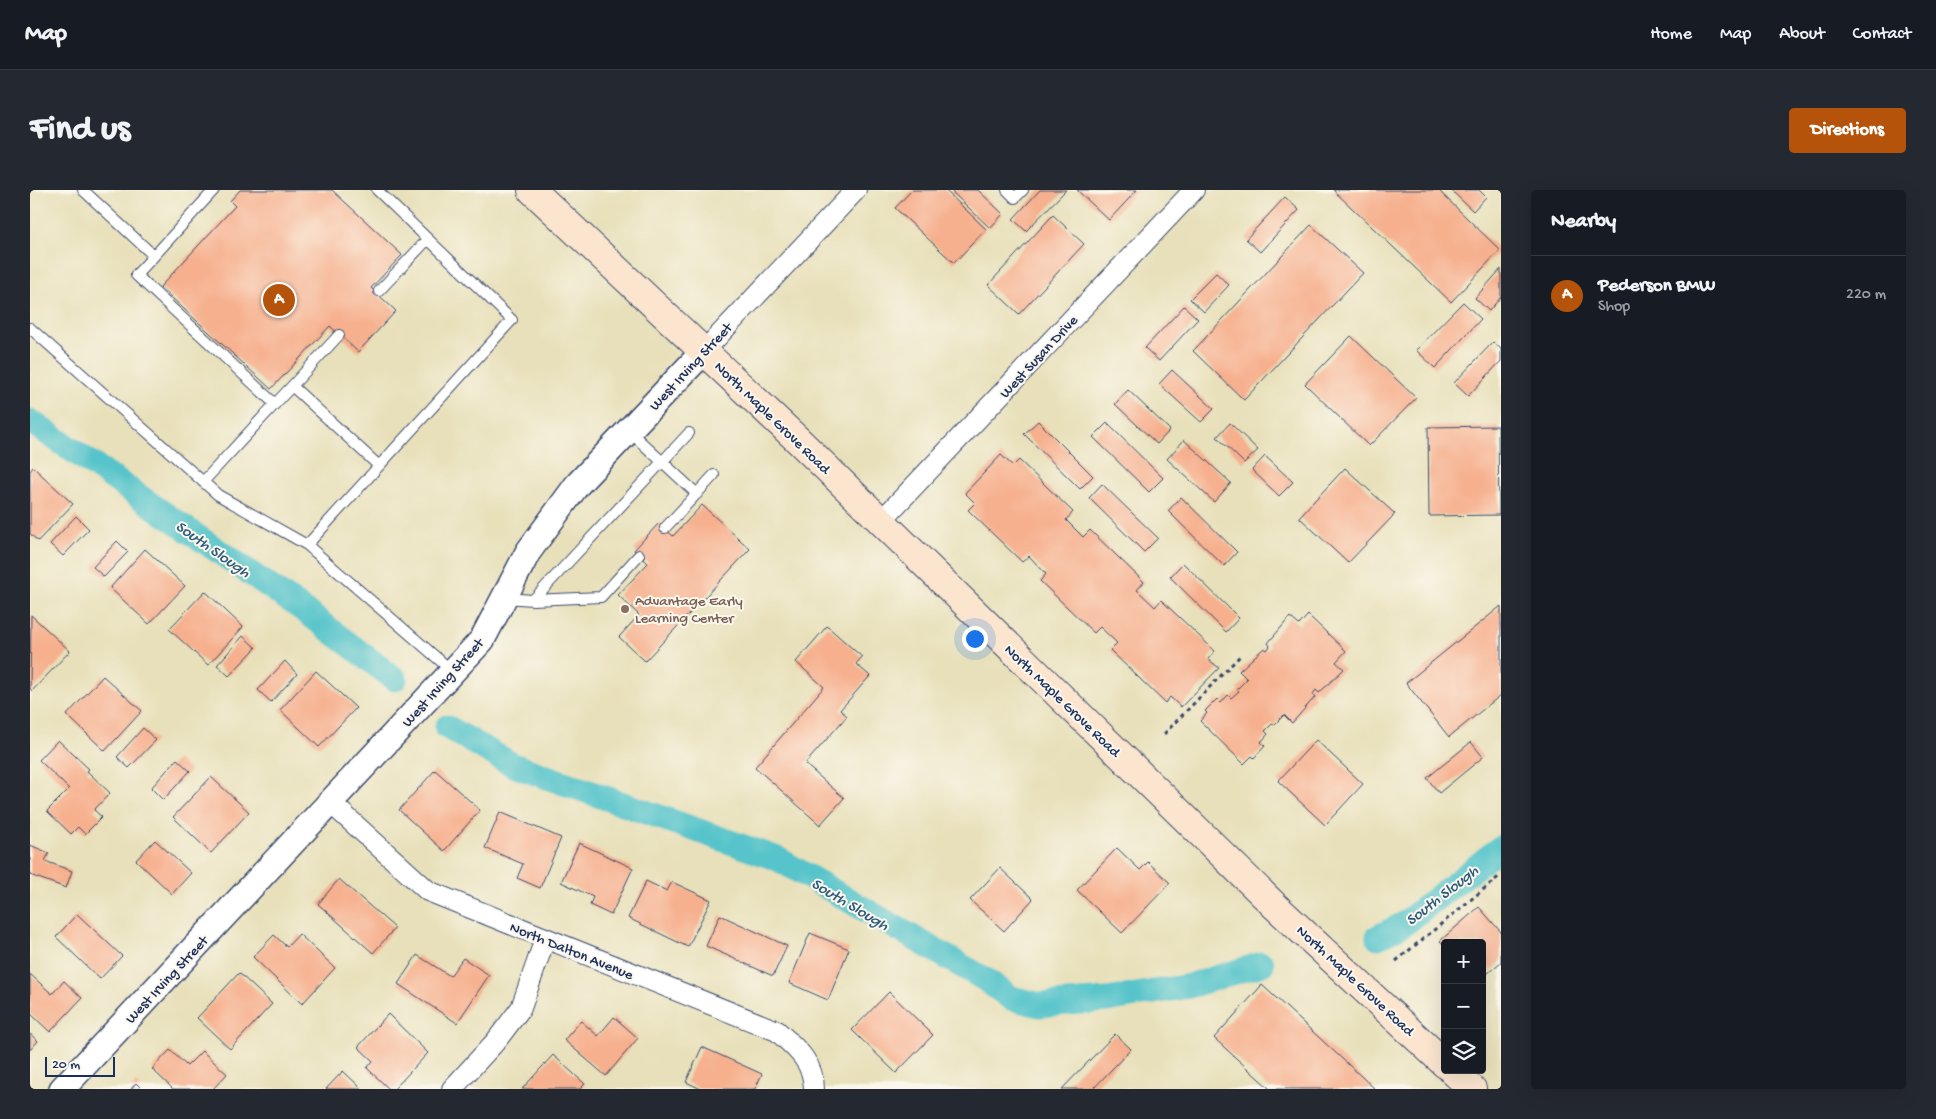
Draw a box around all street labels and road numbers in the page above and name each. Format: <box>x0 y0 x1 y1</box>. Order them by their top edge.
street label: West Susan Drive <box>996 312 1083 403</box>
street label: West Irving Street <box>646 318 738 415</box>
street label: North Maple Grove Road <box>710 358 834 479</box>
street label: West Irving Street <box>399 634 489 732</box>
street label: North Maple Grove Road <box>1000 641 1124 762</box>
street label: North Dalton Avenue <box>507 919 636 985</box>
street label: North Maple Grove Road <box>1292 922 1418 1042</box>
street label: West Irving Street <box>122 931 214 1028</box>

